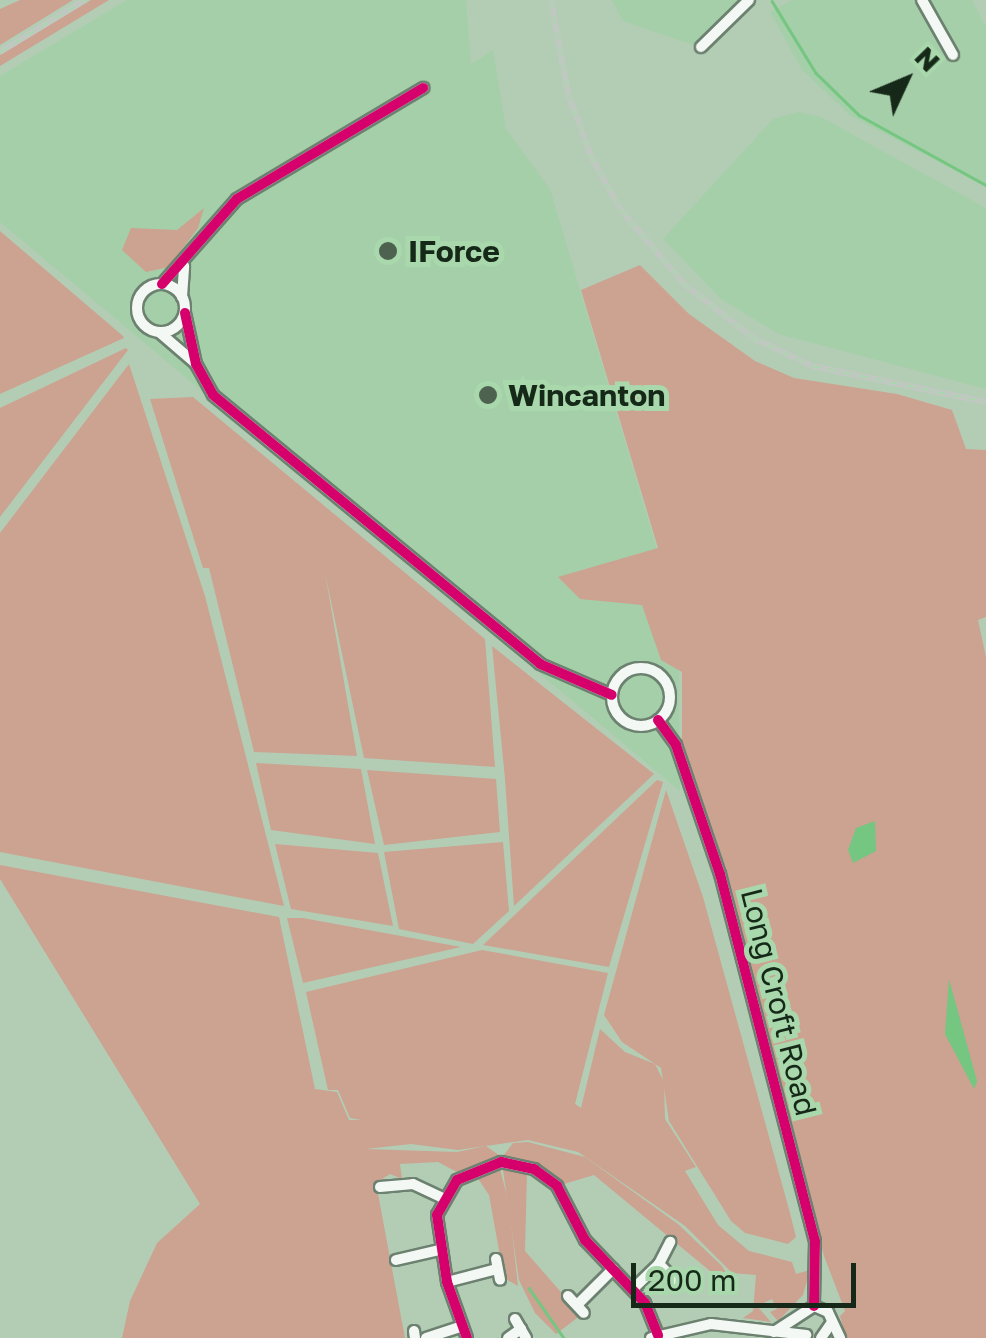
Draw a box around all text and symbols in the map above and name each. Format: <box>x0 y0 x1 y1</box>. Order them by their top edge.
north arrow <box>856 30 956 130</box>
text: N <box>909 40 947 78</box>
place label: IForce <box>408 233 500 269</box>
marker: IForce <box>377 240 399 262</box>
place label: Wincanton <box>508 377 665 413</box>
marker: Wincanton <box>477 384 499 406</box>
street label: Long Croft Road <box>733 885 825 1119</box>
scale bar <box>636 1243 861 1305</box>
text: 200 m <box>648 1262 737 1298</box>

